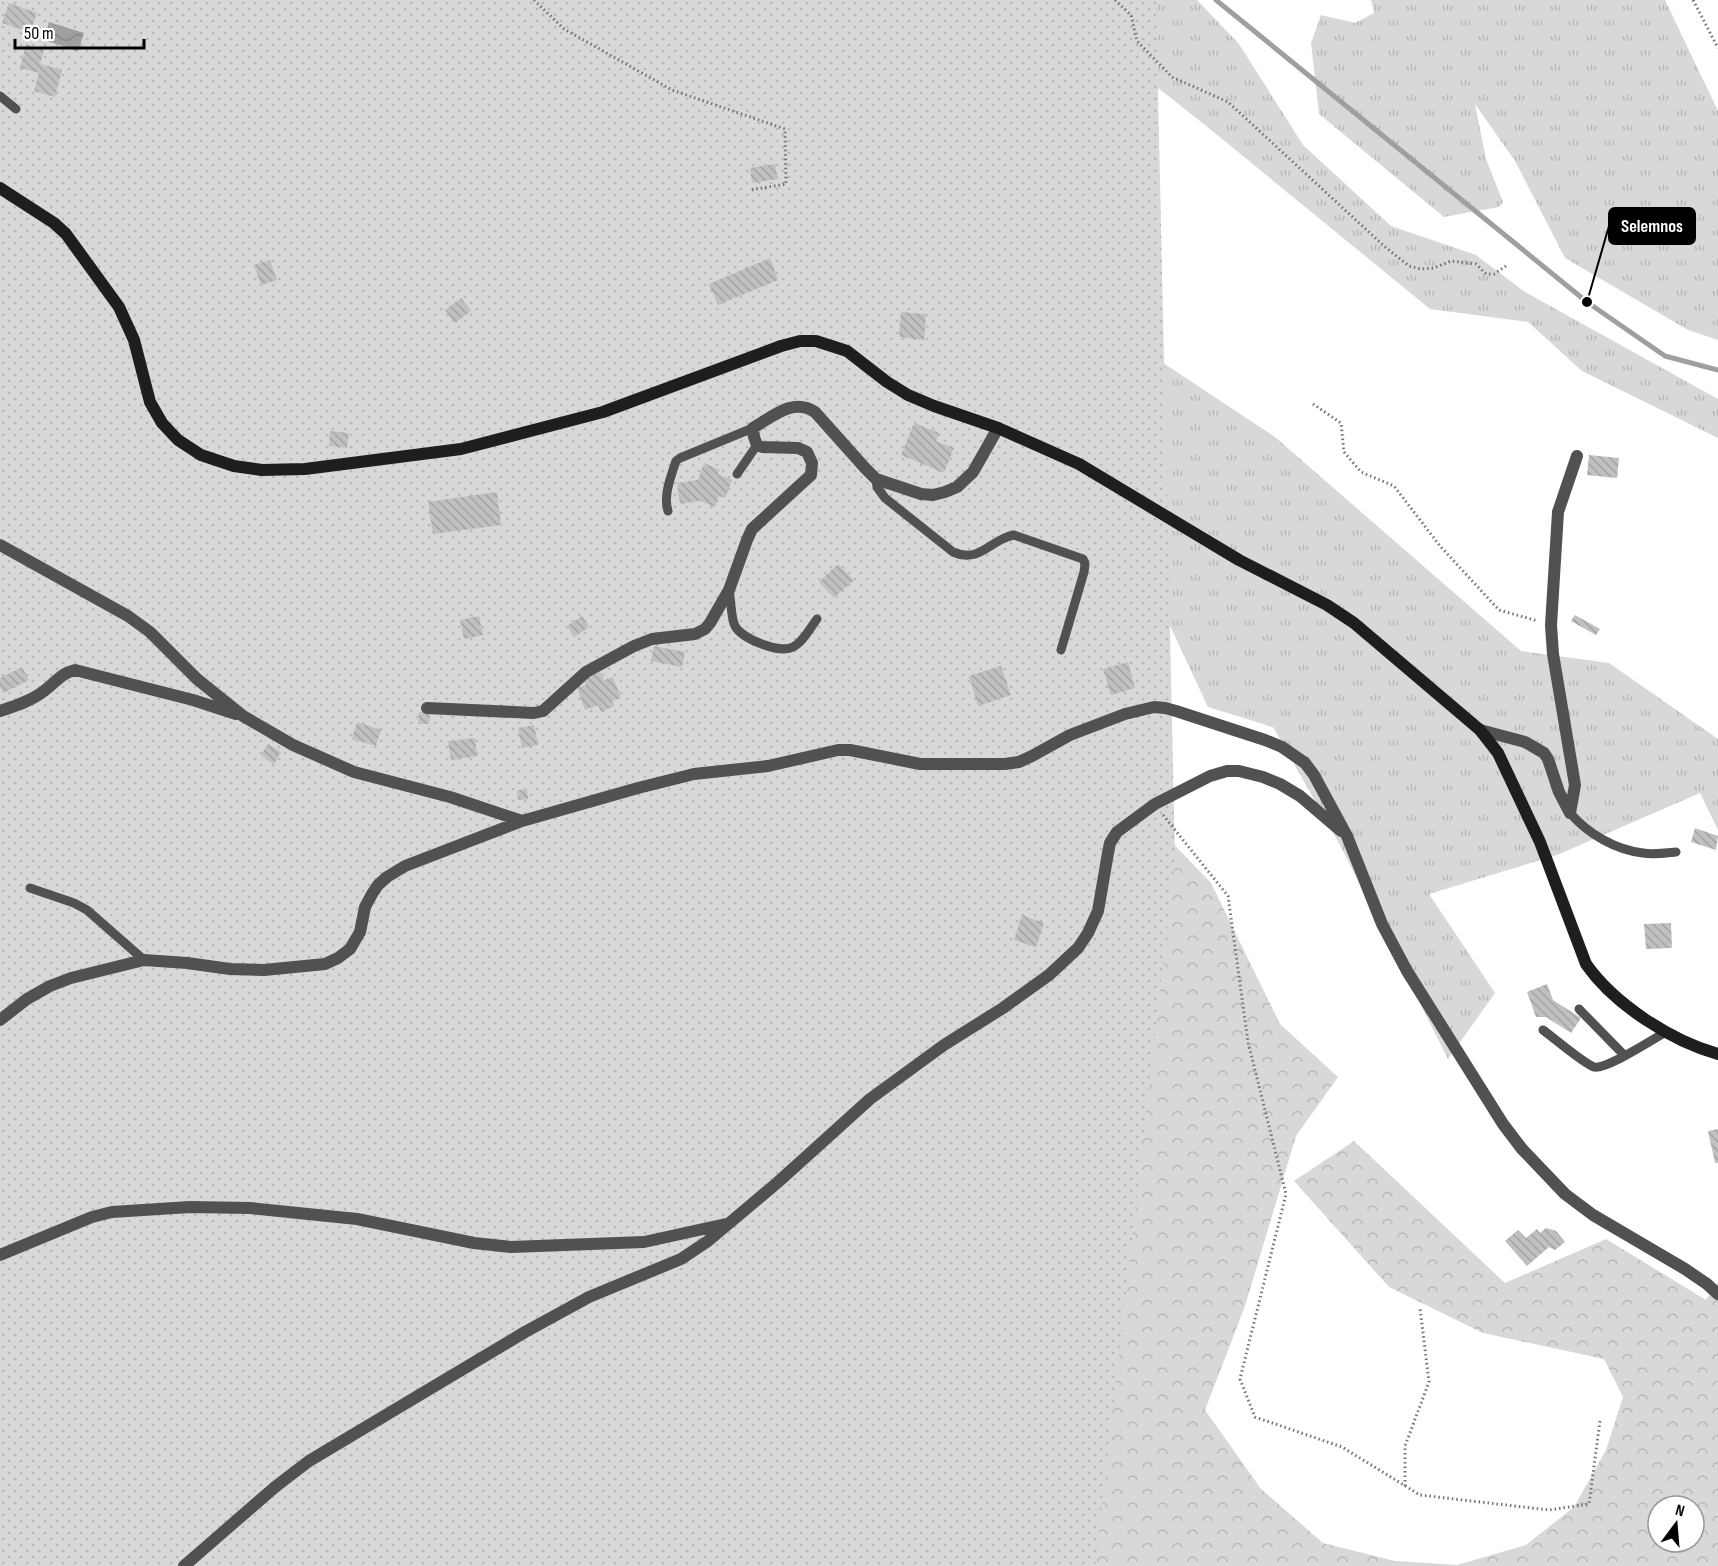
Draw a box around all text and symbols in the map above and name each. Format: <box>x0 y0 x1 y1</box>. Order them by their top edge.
scale bar <box>15 12 144 50</box>
text: 50 m <box>24 23 54 44</box>
callout: Selemnos <box>1609 208 1695 244</box>
text: Selemnos <box>1621 216 1683 237</box>
north arrow <box>1646 1494 1706 1554</box>
text: N <box>1673 1501 1686 1521</box>

